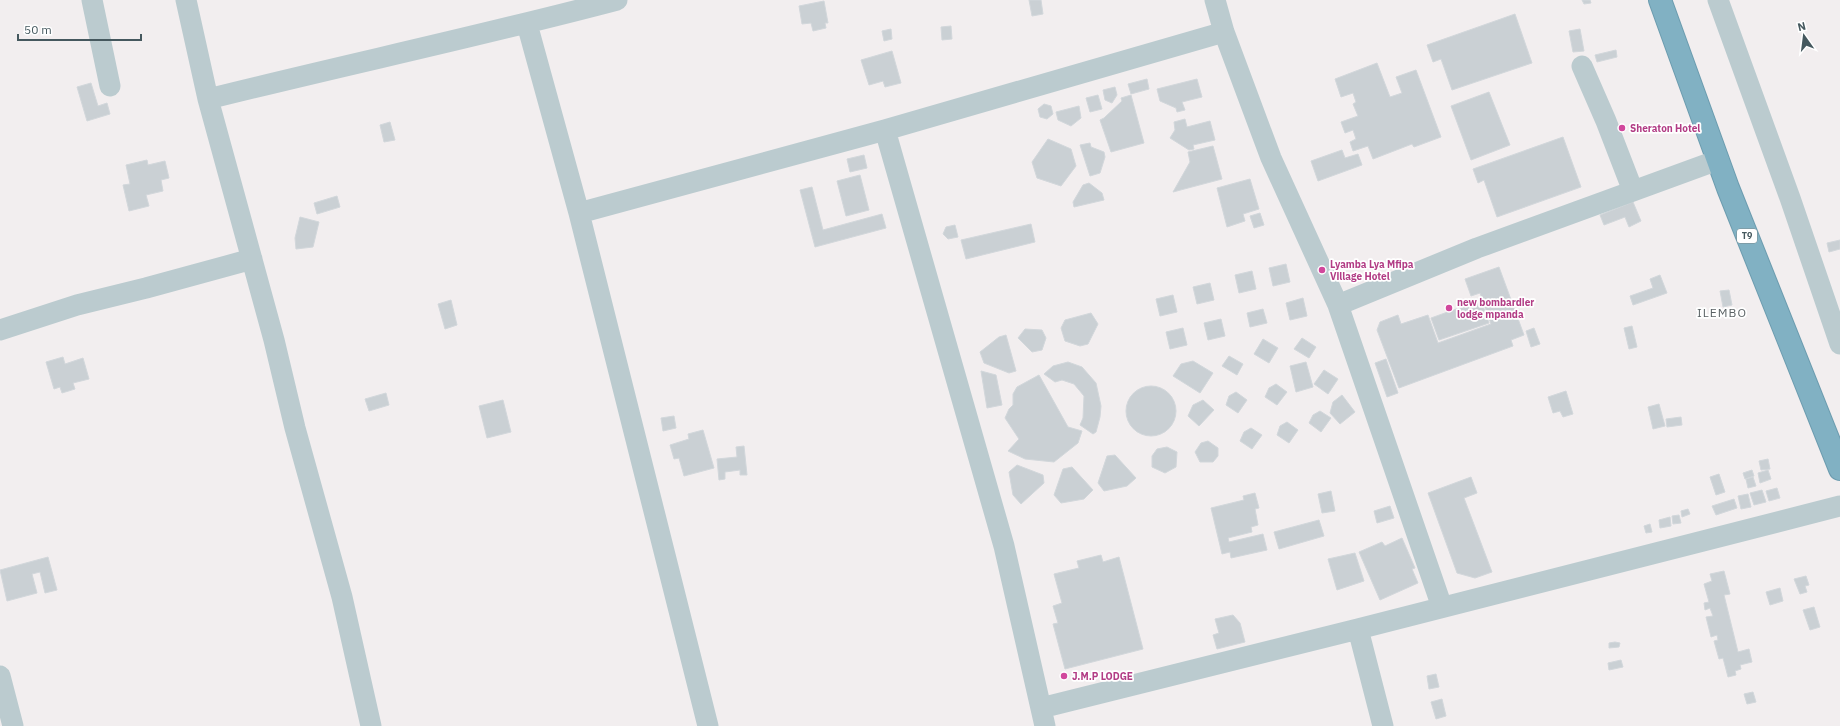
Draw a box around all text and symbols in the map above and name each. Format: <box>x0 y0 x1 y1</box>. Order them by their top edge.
scale bar <box>18 16 141 42</box>
north arrow <box>1784 16 1824 56</box>
text: N <box>1796 19 1807 34</box>
text: 50 m <box>24 22 52 37</box>
place label: Sheraton Hotel <box>1630 122 1700 135</box>
marker: Sheraton Hotel <box>1617 123 1627 133</box>
road number: T9 <box>1737 229 1757 243</box>
place label: Lyamba Lya Mfipa Village Hotel <box>1330 258 1414 283</box>
marker: Lyamba Lya Mfipa Village Hotel <box>1317 265 1327 275</box>
place label: new bombardier lodge mpanda <box>1457 296 1534 321</box>
marker: new bombardier lodge mpanda <box>1444 303 1454 313</box>
district label: ILEMBO <box>1697 305 1747 320</box>
place label: J.M.P LODGE <box>1072 670 1133 683</box>
marker: J.M.P LODGE <box>1059 671 1069 681</box>

